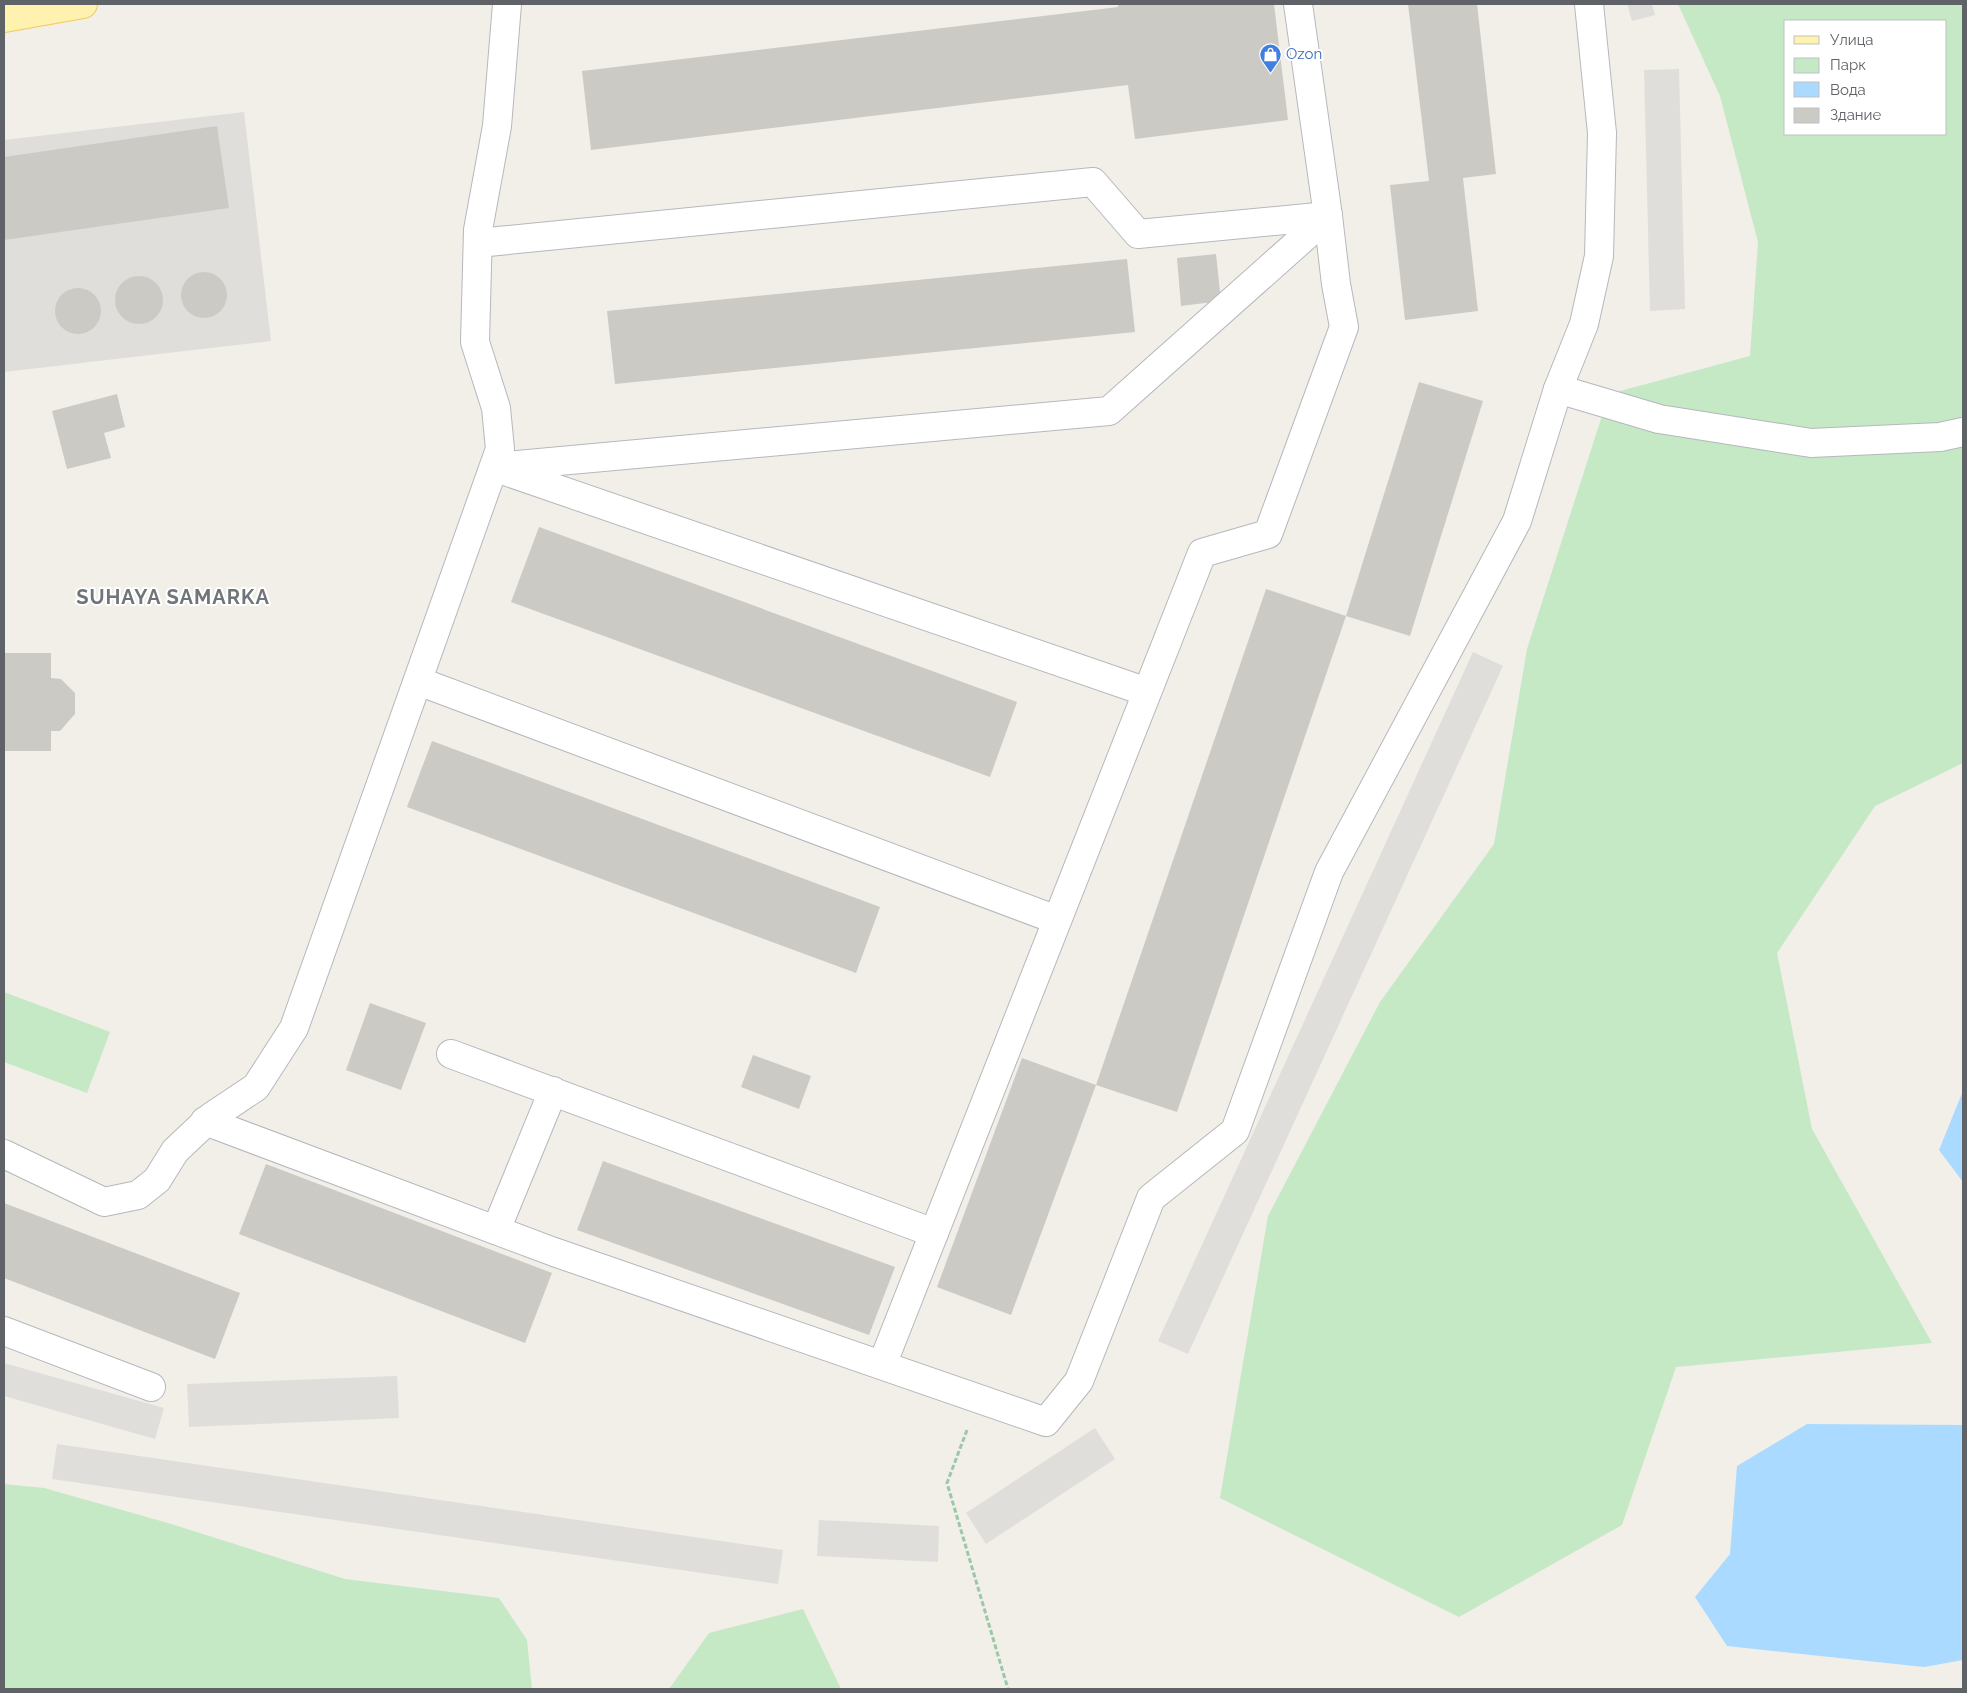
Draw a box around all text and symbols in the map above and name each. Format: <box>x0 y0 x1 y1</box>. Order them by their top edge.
legend <box>1784 20 1947 135</box>
text: Улица <box>1830 31 1874 49</box>
shop icon: Ozon <box>1258 42 1282 73</box>
place label: Ozon <box>1286 45 1322 63</box>
text: Парк <box>1830 56 1866 74</box>
text: Вода <box>1830 81 1866 99</box>
text: Здание <box>1830 106 1882 124</box>
district label: SUHAYA SAMARKA <box>76 585 270 609</box>

